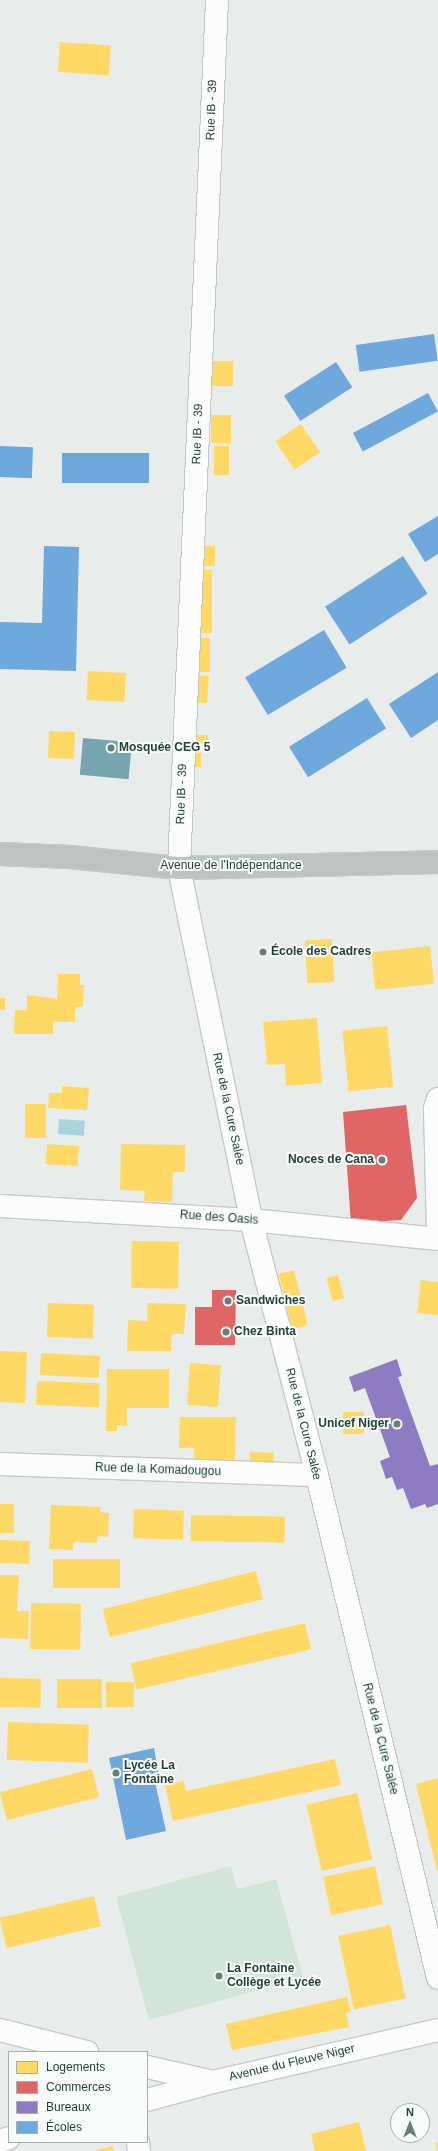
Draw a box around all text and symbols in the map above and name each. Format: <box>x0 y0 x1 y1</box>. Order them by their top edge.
street label: Rue IB - 39 <box>204 79 220 141</box>
street label: Rue IB - 39 <box>190 403 206 465</box>
place label: Mosquée CEG 5 <box>119 741 210 755</box>
marker: Mosquée CEG 5 <box>106 743 116 753</box>
street label: Rue IB - 39 <box>174 763 190 825</box>
street label: Avenue de l'Indépendance <box>160 859 302 873</box>
place label: École des Cadres <box>271 945 371 959</box>
marker: École des Cadres <box>258 947 268 957</box>
street label: Rue de la Cure Salée <box>209 1051 247 1167</box>
place label: Noces de Cana <box>288 1153 374 1167</box>
marker: Noces de Cana <box>377 1155 387 1165</box>
street label: Rue des Oasis <box>179 1208 259 1228</box>
place label: Sandwiches <box>236 1294 305 1308</box>
marker: Sandwiches <box>223 1296 233 1306</box>
place label: Chez Binta <box>234 1325 296 1339</box>
marker: Chez Binta <box>221 1327 231 1337</box>
street label: Rue de la Cure Salée <box>282 1367 324 1481</box>
place label: Unicef Niger <box>318 1417 389 1431</box>
marker: Unicef Niger <box>392 1419 402 1429</box>
street label: Rue de la Komadougou <box>95 1461 221 1479</box>
street label: Rue de la Cure Salée <box>359 1682 401 1796</box>
place label: Lycée La Fontaine <box>124 1759 175 1787</box>
marker: Lycée La Fontaine <box>111 1768 121 1778</box>
place label: La Fontaine Collège et Lycée <box>227 1962 321 1990</box>
marker: La Fontaine Collège et Lycée <box>214 1971 224 1981</box>
street label: Avenue du Fleuve Niger <box>228 2042 356 2084</box>
legend <box>8 2051 148 2143</box>
text: Logements <box>46 2060 105 2074</box>
text: Commerces <box>46 2080 111 2094</box>
text: Bureaux <box>46 2100 91 2114</box>
north arrow <box>390 2103 430 2143</box>
text: N <box>406 2106 414 2118</box>
text: Écoles <box>46 2120 82 2134</box>

